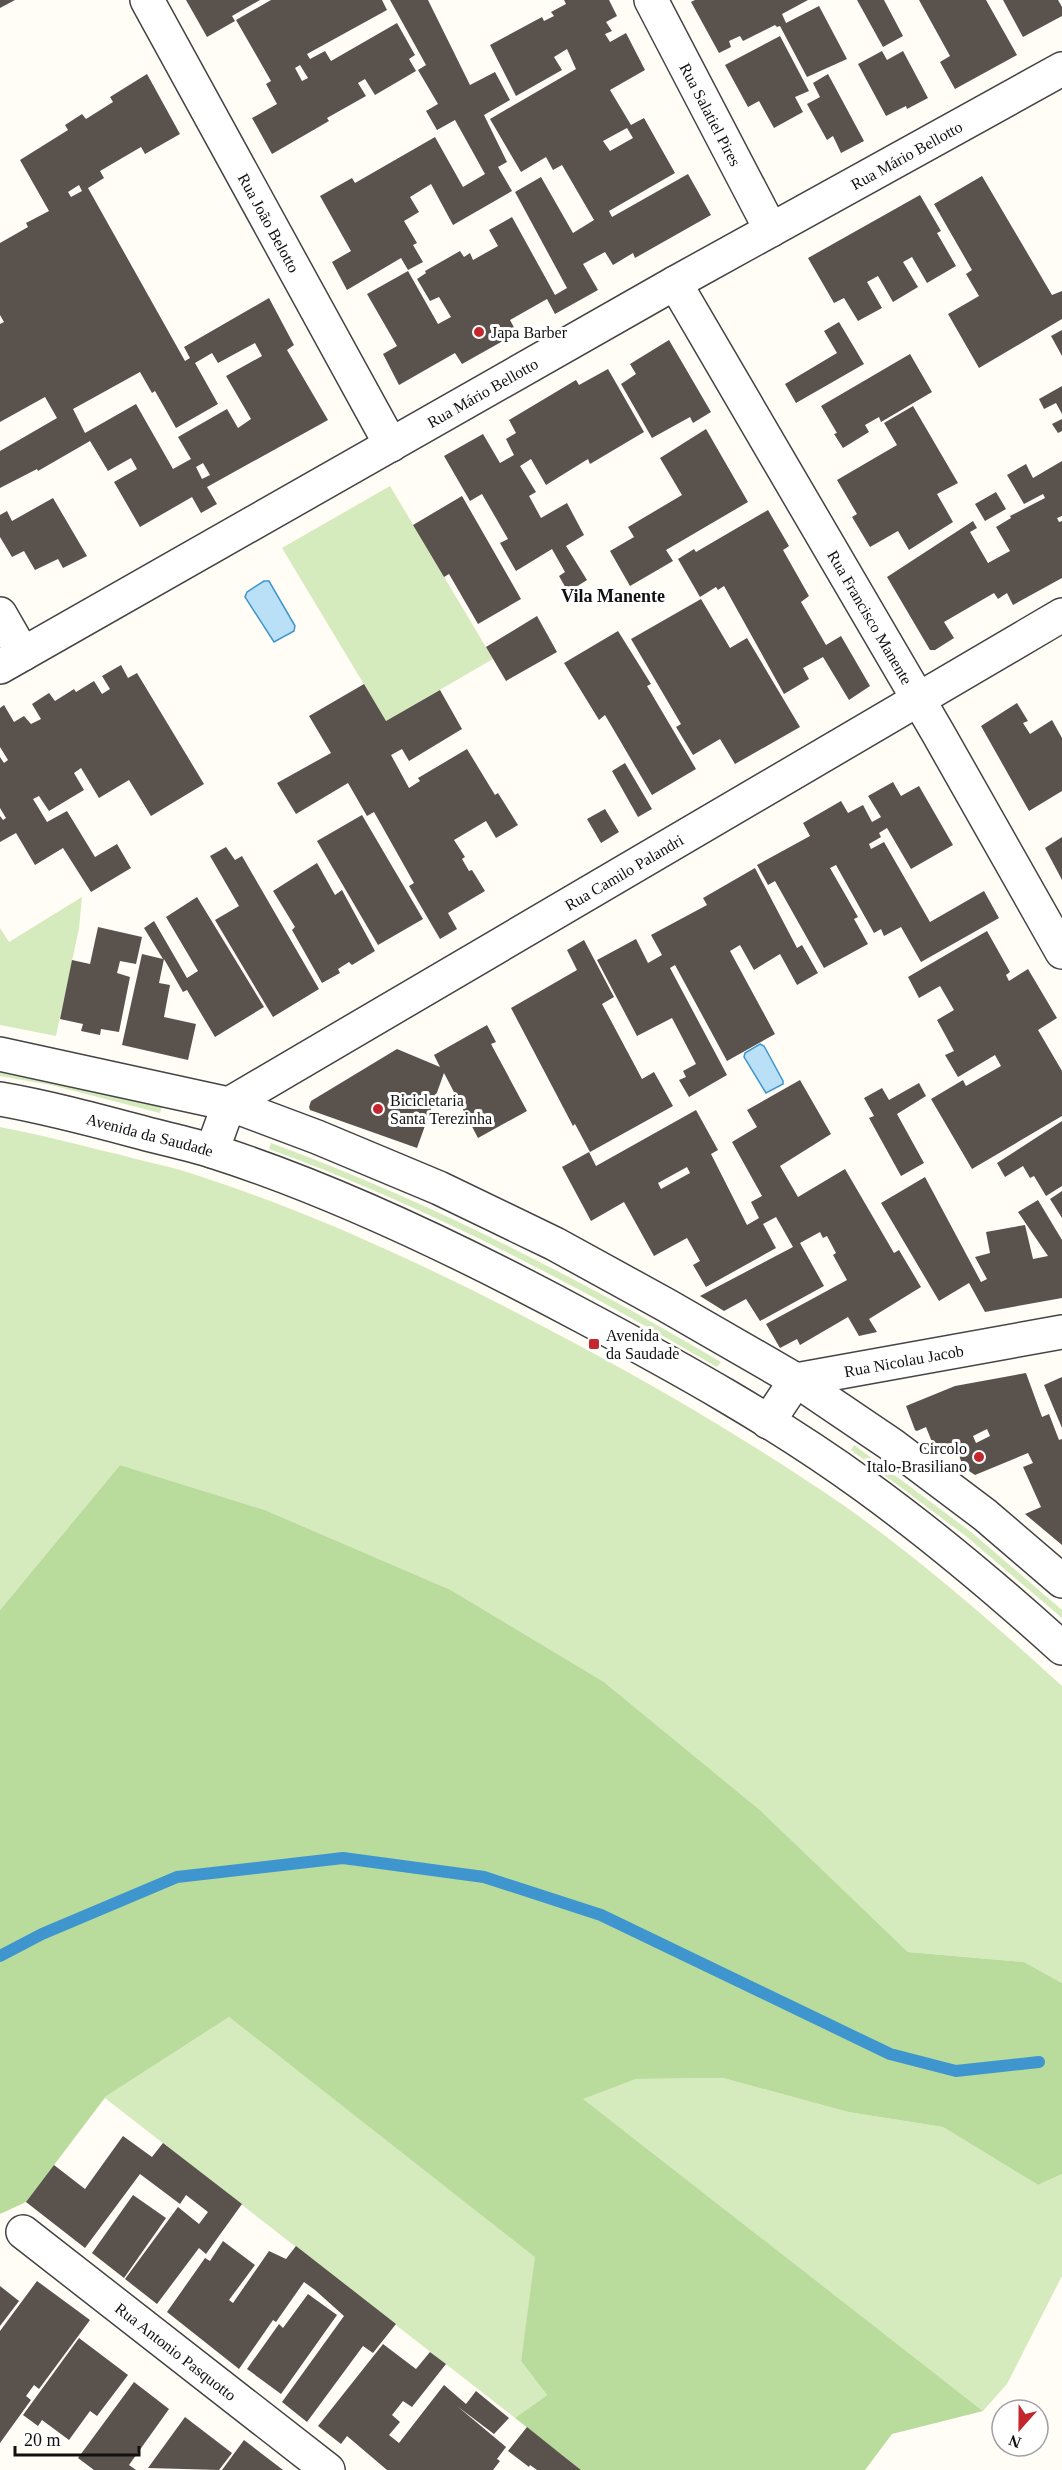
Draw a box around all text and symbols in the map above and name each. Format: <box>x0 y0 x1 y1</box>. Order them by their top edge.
street label: Rua Salatiel Pires <box>677 60 745 169</box>
street label: Rua Mário Bellotto <box>848 117 965 193</box>
street label: Rua João Belotto <box>235 170 303 275</box>
place label: Japa Barber <box>491 324 568 342</box>
marker: Japa Barber <box>472 325 486 339</box>
street label: Rua Mário Bellotto <box>424 354 541 431</box>
street label: Rua Francisco Manente <box>825 547 916 687</box>
district label: Vila Manente <box>561 586 665 606</box>
street label: Rua Camilo Palandri <box>562 831 687 913</box>
place label: Bicicletaria Santa Terezinha <box>390 1092 492 1127</box>
marker: Bicicletaria Santa Terezinha <box>371 1102 385 1116</box>
street label: Avenida da Saudade <box>85 1110 215 1159</box>
place label: Avenida da Saudade <box>606 1327 679 1362</box>
marker: Avenida da Saudade <box>587 1337 601 1351</box>
street label: Rua Nicolau Jacob <box>843 1341 965 1380</box>
place label: Circolo Italo-Brasiliano <box>867 1440 967 1475</box>
marker: Circolo Italo-Brasiliano <box>972 1450 986 1464</box>
street label: Rua Antonio Pasquotto <box>112 2299 240 2404</box>
north arrow <box>990 2398 1050 2458</box>
scale bar <box>15 2419 140 2457</box>
text: 20 m <box>24 2430 61 2450</box>
text: N <box>1006 2431 1023 2452</box>

